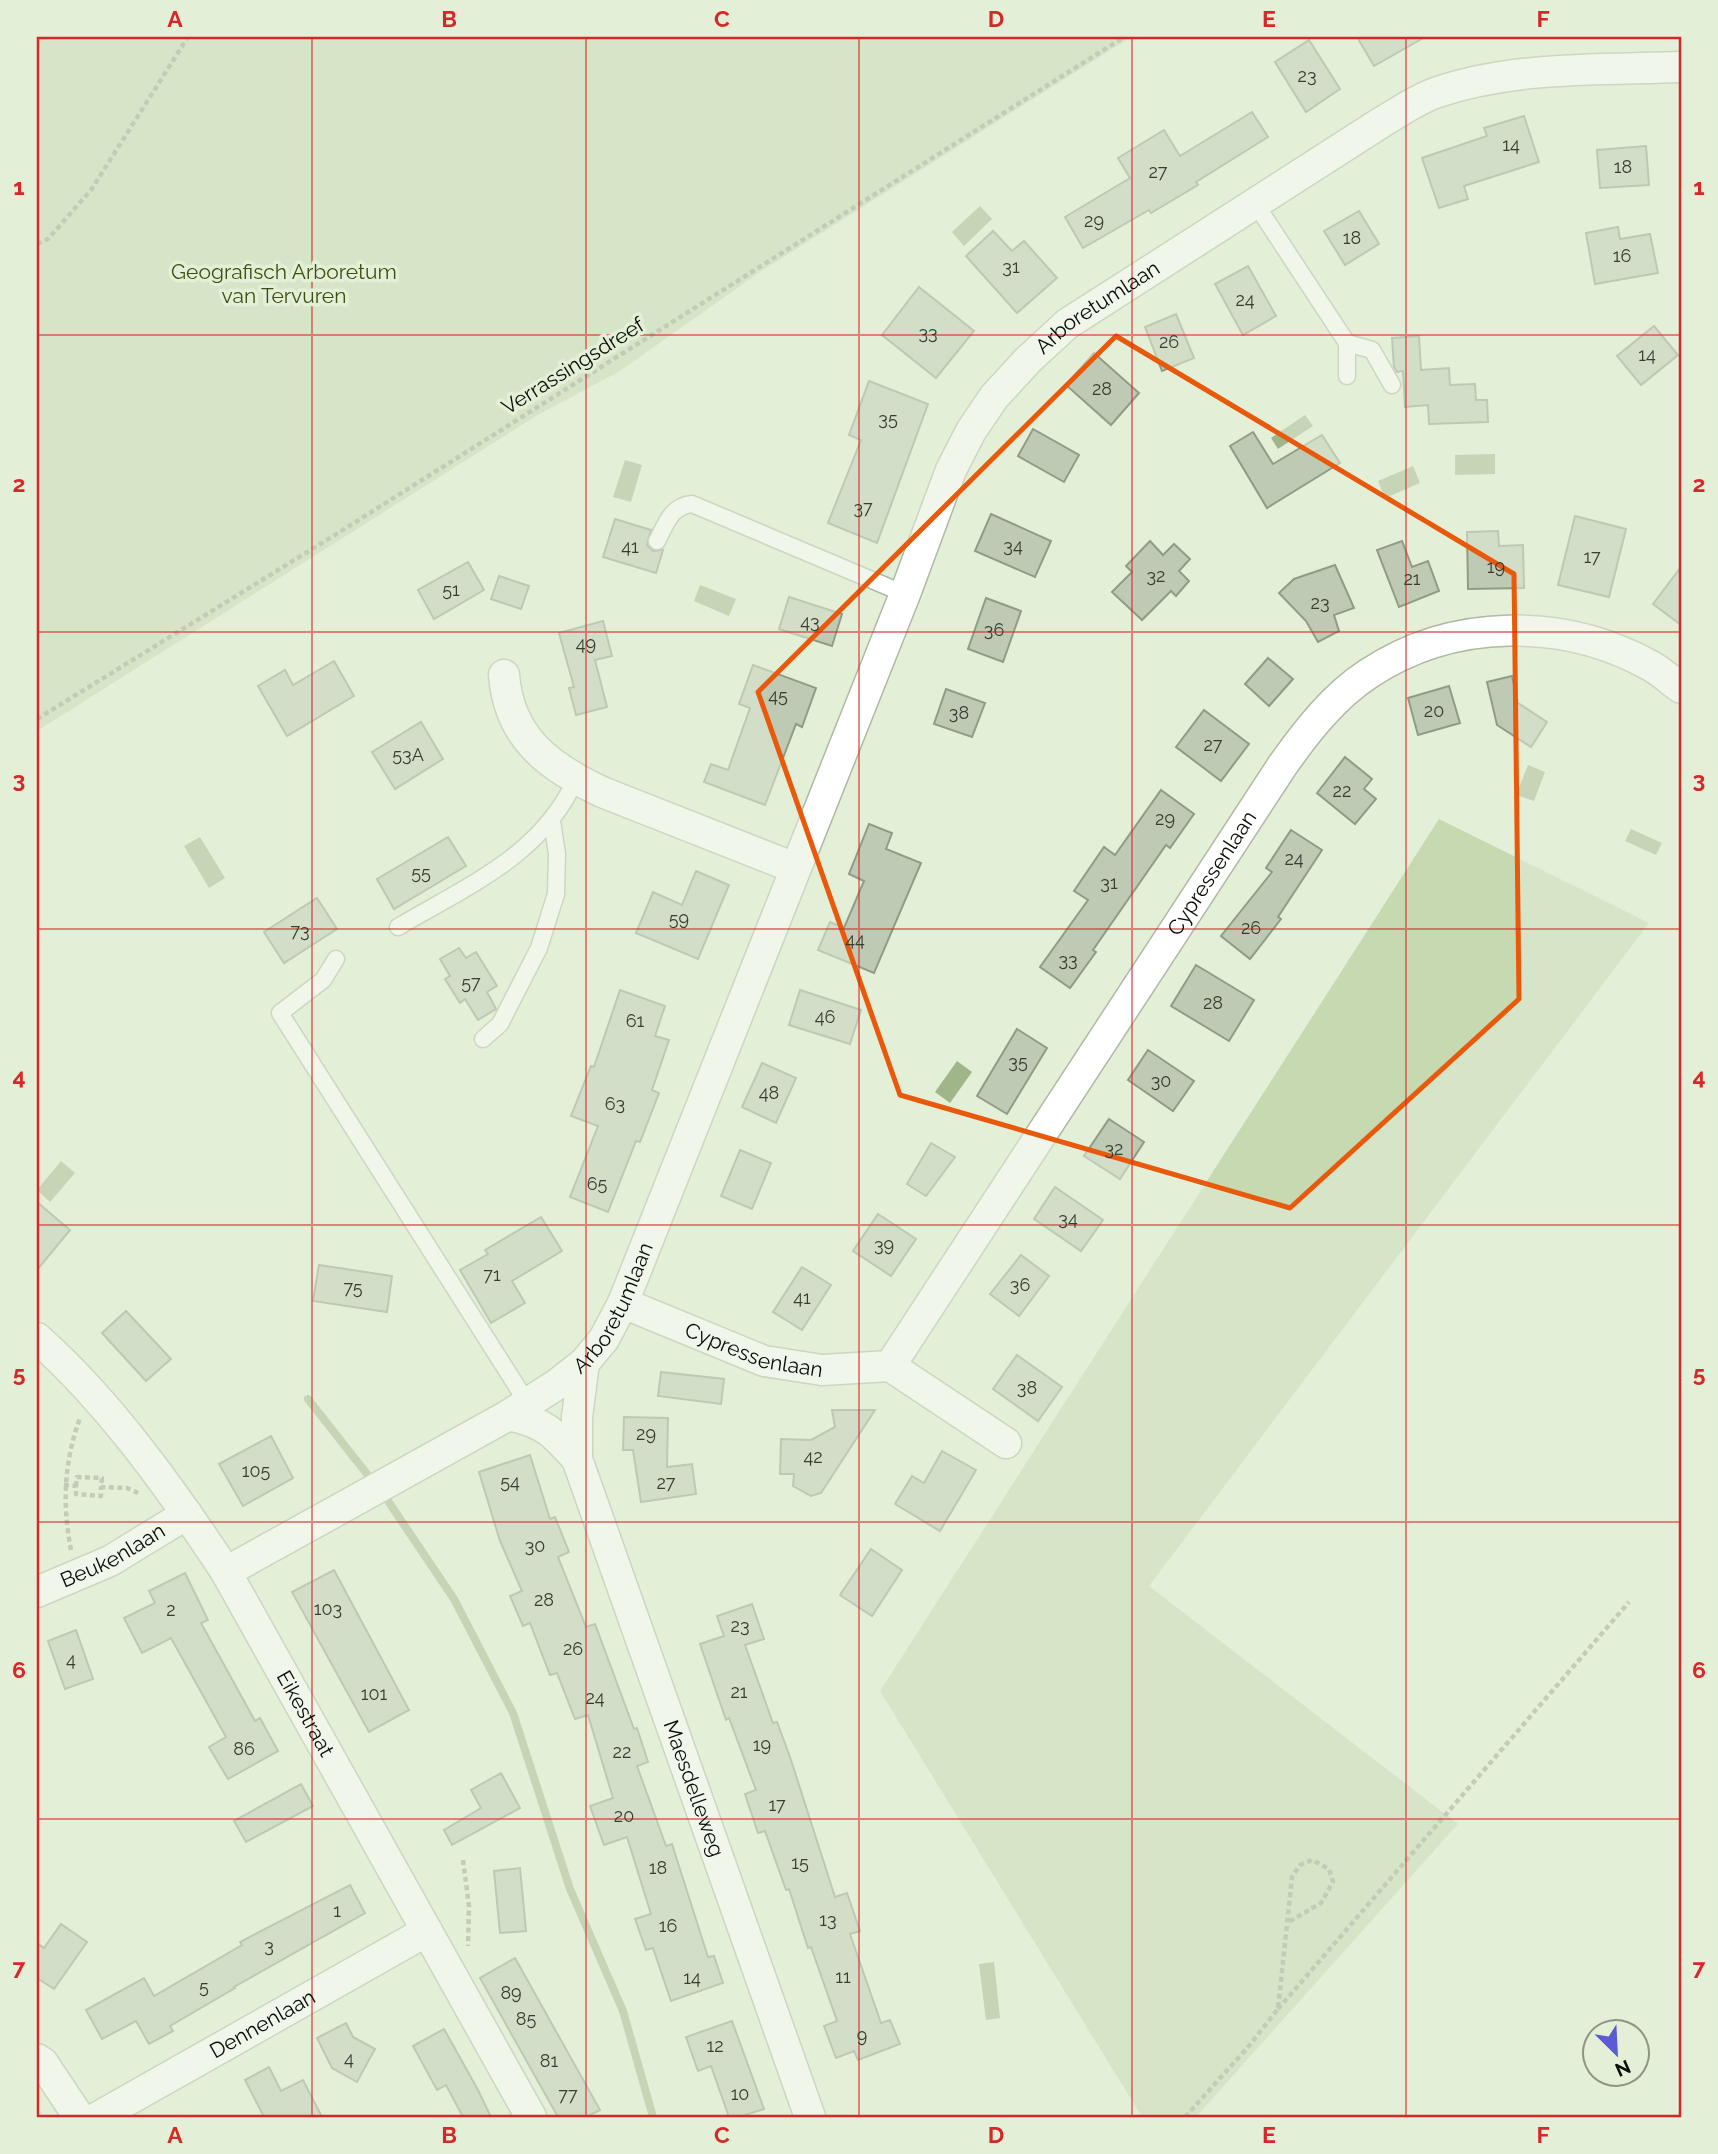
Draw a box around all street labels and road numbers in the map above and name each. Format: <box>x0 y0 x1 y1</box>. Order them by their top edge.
street label: Arboretumlaan <box>1030 255 1164 359</box>
street label: Verrassingsdreef <box>497 311 649 419</box>
street label: Cypressenlaan <box>1162 806 1261 940</box>
street label: Arboretumlaan <box>568 1239 658 1379</box>
street label: Cypressenlaan <box>681 1317 825 1382</box>
street label: Beukenlaan <box>56 1518 169 1593</box>
street label: Eikestraat <box>272 1666 340 1761</box>
street label: Maesdelleweg <box>658 1717 730 1860</box>
street label: Dennenlaan <box>205 1984 319 2063</box>

